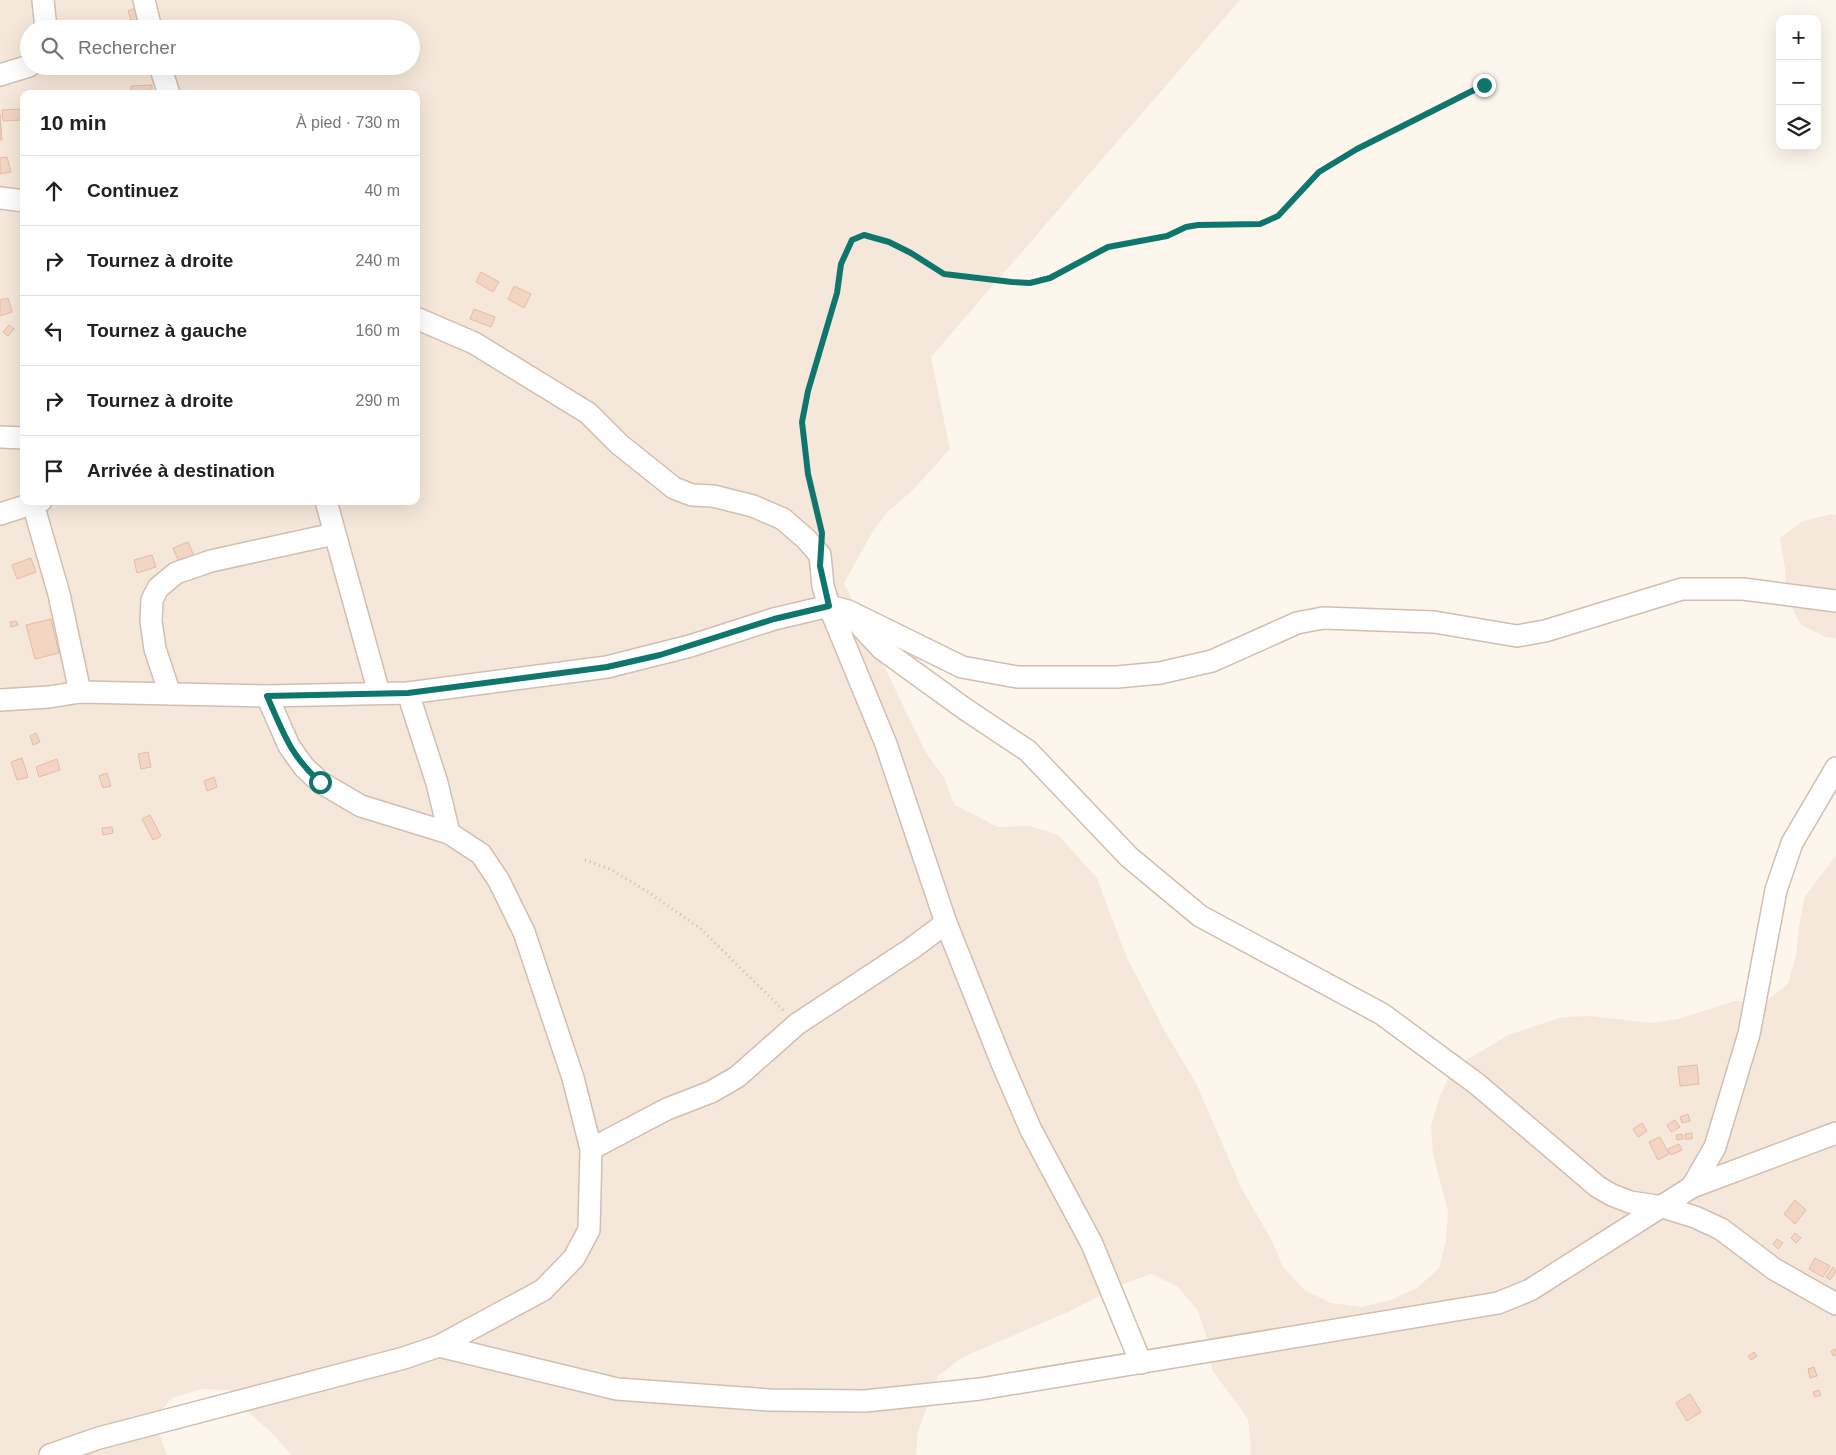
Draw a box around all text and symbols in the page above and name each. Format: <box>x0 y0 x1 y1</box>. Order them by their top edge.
map controls <box>1776 15 1821 150</box>
button: + <box>1776 15 1821 60</box>
search box <box>20 20 420 75</box>
icon: search <box>38 34 66 62</box>
text: Rechercher <box>78 37 176 58</box>
button: − <box>1776 60 1821 105</box>
route end <box>1473 74 1496 97</box>
button: layers <box>1776 105 1821 150</box>
text: 10 min <box>40 111 107 134</box>
text: À pied · 730 m <box>296 114 400 131</box>
icon: ahead <box>40 177 68 205</box>
text: Continuez <box>87 180 179 201</box>
text: 40 m <box>364 182 400 199</box>
icon: right <box>40 247 68 275</box>
text: Tournez à droite <box>87 250 233 271</box>
text: 240 m <box>356 252 400 269</box>
icon: left <box>40 317 68 345</box>
text: Tournez à gauche <box>87 320 247 341</box>
text: 160 m <box>356 322 400 339</box>
icon: right <box>40 387 68 415</box>
text: Tournez à droite <box>87 390 233 411</box>
text: 290 m <box>356 392 400 409</box>
icon: arrive <box>40 457 68 485</box>
text: Arrivée à destination <box>87 460 275 481</box>
route start <box>309 771 332 794</box>

